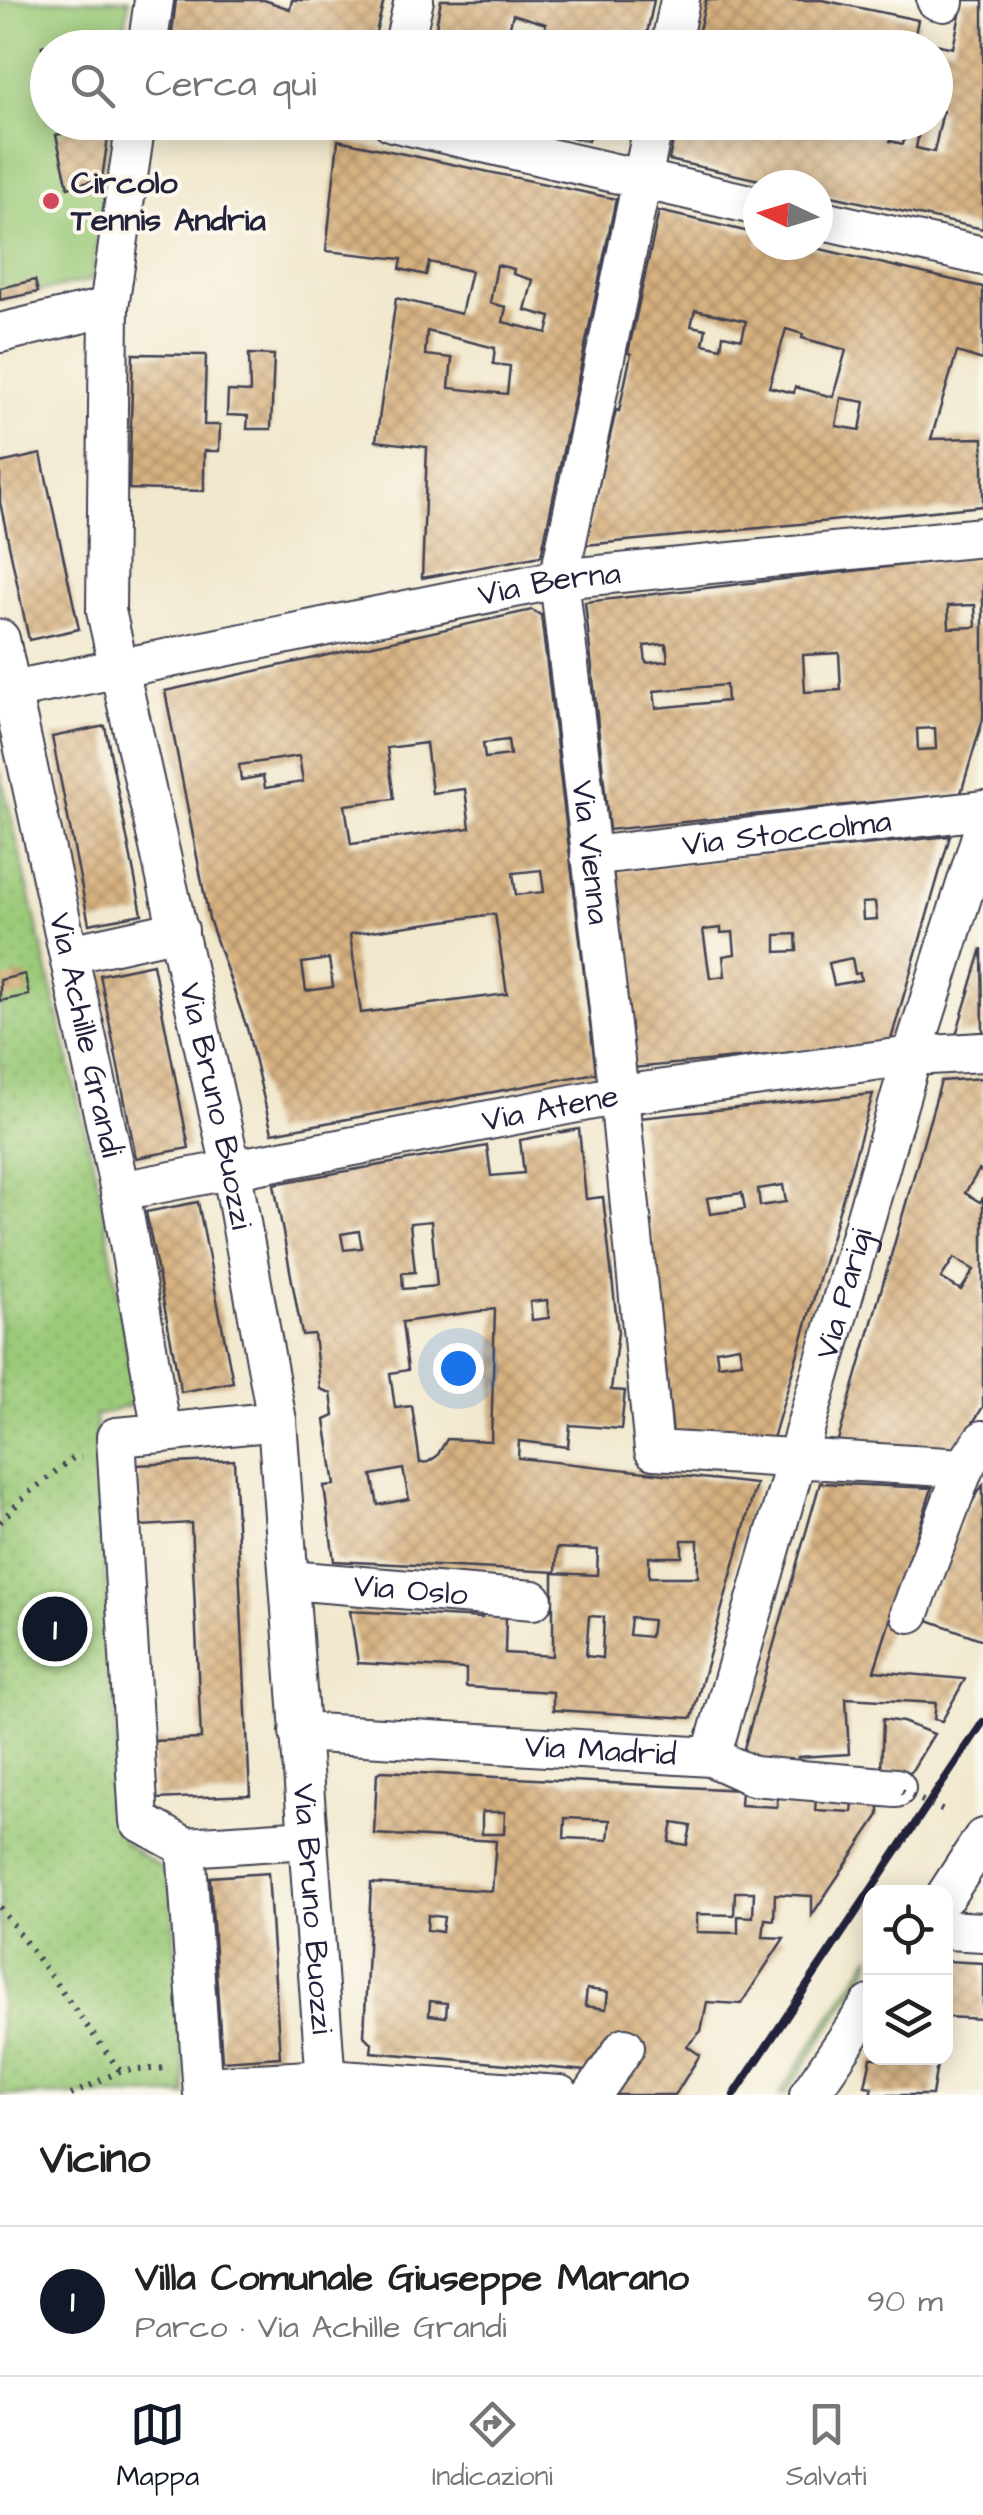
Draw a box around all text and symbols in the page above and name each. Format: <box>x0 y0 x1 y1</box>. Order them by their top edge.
search box <box>30 30 953 140</box>
icon: search <box>65 58 120 113</box>
text: Cerca qui <box>145 59 317 111</box>
place label: Circolo Tennis Andria <box>70 161 266 243</box>
north arrow <box>743 170 833 260</box>
marker: Circolo Tennis Andria <box>40 190 62 212</box>
street label: Via Berna <box>474 551 623 617</box>
street label: Via Vienna <box>560 778 621 927</box>
street label: Via Stoccolma <box>680 798 894 868</box>
street label: Via Achille Grandi <box>38 908 134 1161</box>
street label: Via Bruno Buozzi <box>168 978 264 1233</box>
street label: Via Atene <box>478 1073 622 1143</box>
street label: Via Parigi <box>804 1223 884 1365</box>
your location <box>433 1343 484 1394</box>
street label: Via Oslo <box>352 1563 470 1617</box>
pin: 1 <box>22 1592 88 1666</box>
street label: Via Madrid <box>523 1723 678 1777</box>
street label: Via Bruno Buozzi <box>281 1782 345 2036</box>
map controls <box>863 1885 953 2065</box>
button: locate <box>863 1885 953 1975</box>
button: layers <box>863 1975 953 2065</box>
text: Vicino <box>40 2131 150 2189</box>
text: Villa Comunale Giuseppe Marano <box>135 2253 689 2305</box>
text: 1 <box>70 2279 75 2324</box>
text: 90 m <box>867 2279 943 2324</box>
text: Parco · Via Achille Grandi <box>135 2305 507 2350</box>
tab: Mappa <box>116 2397 199 2496</box>
tab: Indicazioni <box>432 2397 553 2496</box>
tab: Salvati <box>786 2397 867 2496</box>

